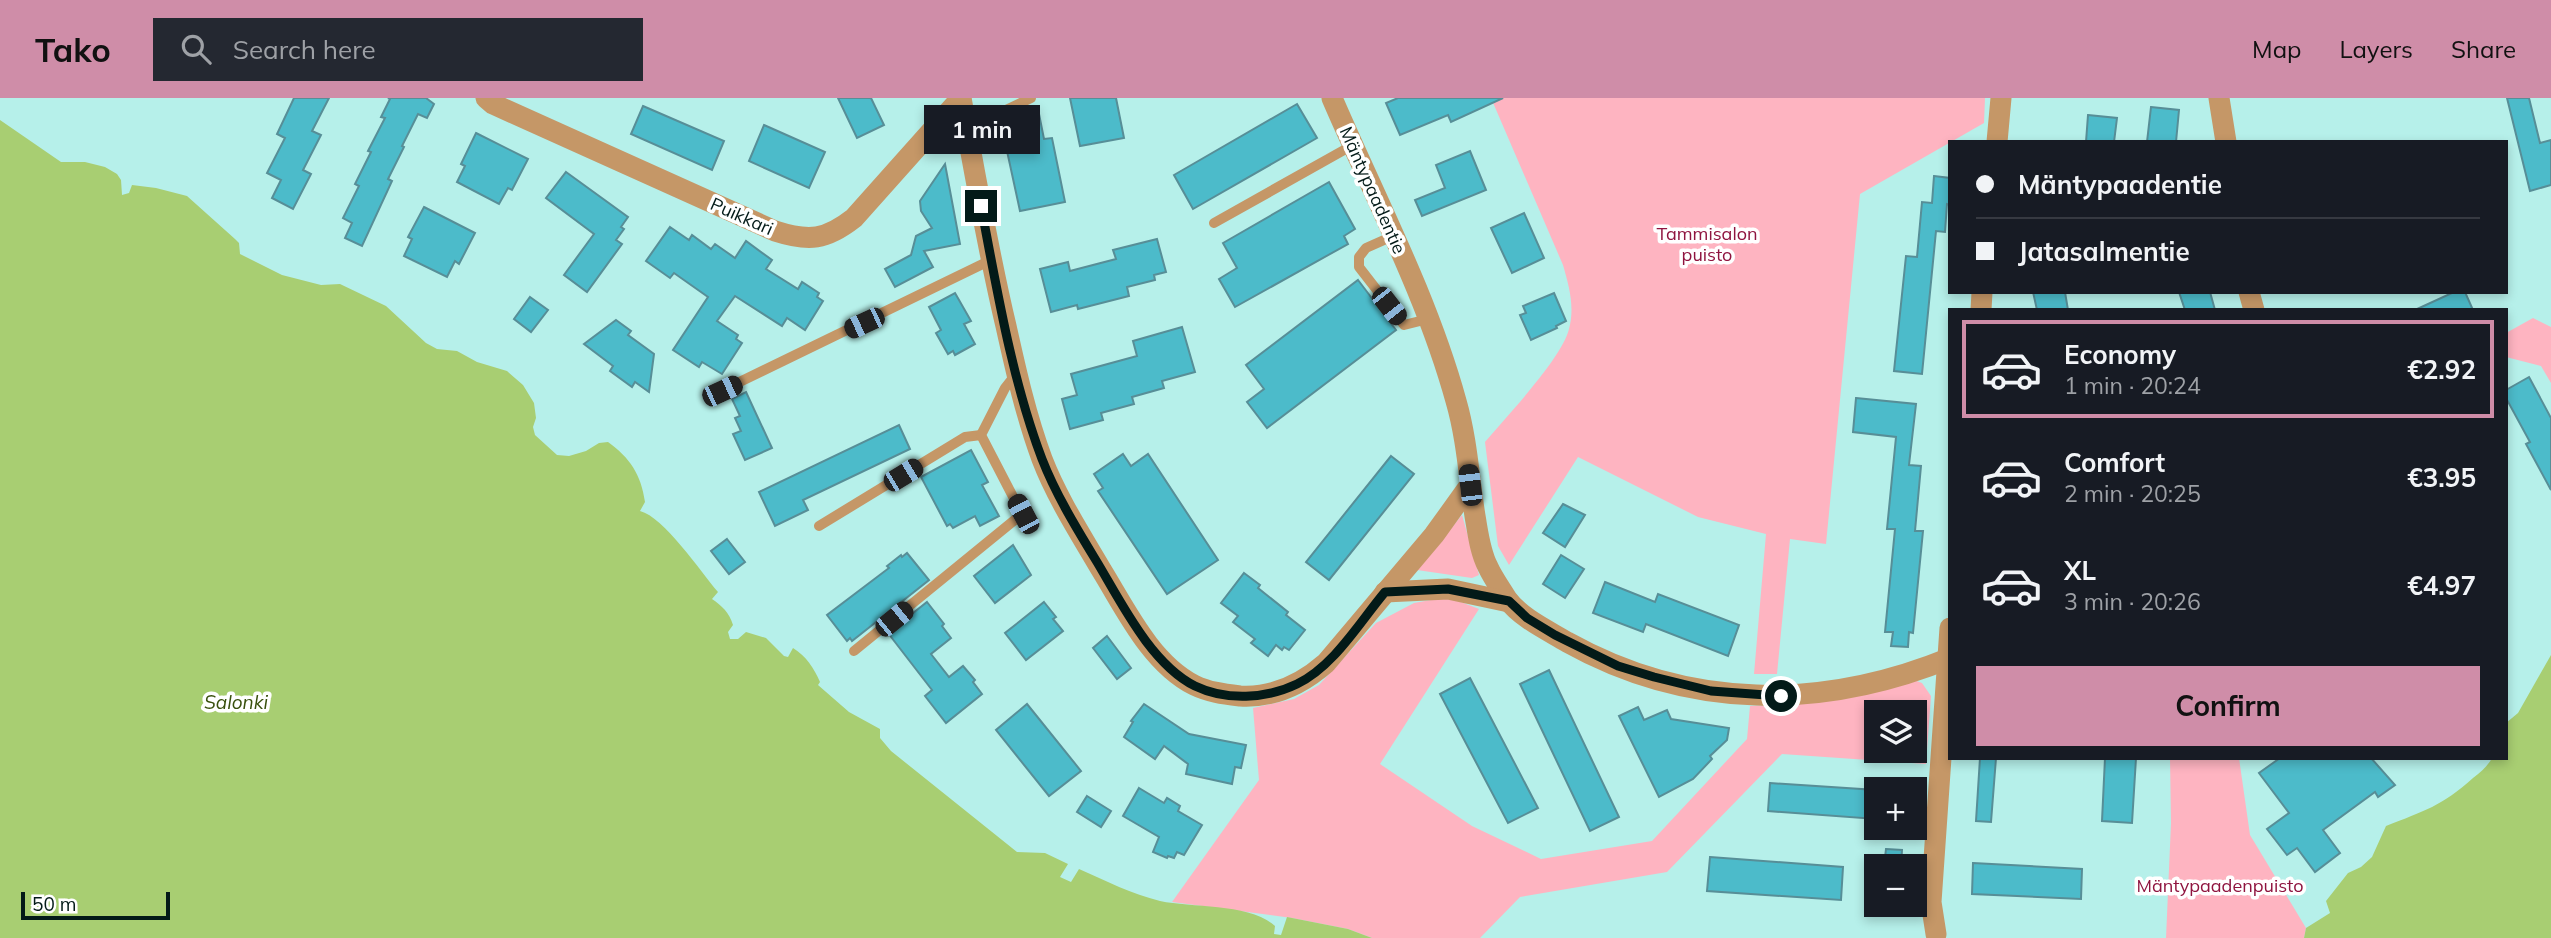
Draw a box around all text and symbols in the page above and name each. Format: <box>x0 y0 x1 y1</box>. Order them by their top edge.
search box <box>153 18 643 81</box>
text: Tako <box>35 29 111 70</box>
icon: search <box>177 30 215 68</box>
text: Search here <box>233 33 376 66</box>
text: Map <box>2252 34 2301 64</box>
text: Layers <box>2339 34 2413 64</box>
text: Share <box>2451 34 2516 64</box>
callout: 1 min <box>923 105 1039 154</box>
text: 1 min <box>952 115 1012 144</box>
street label: Mäntypaadentie <box>1335 123 1411 257</box>
text: Mäntypaadentie <box>2018 168 2222 201</box>
route end <box>965 190 997 222</box>
street label: Puikkari <box>707 192 777 240</box>
park label: Tammisalon puisto <box>1656 222 1758 266</box>
text: Jatasalmentie <box>2018 235 2190 268</box>
car <box>1368 283 1411 329</box>
car <box>841 305 888 341</box>
icon: car <box>1980 338 2043 401</box>
text: Economy <box>2064 338 2176 371</box>
text: €2.92 <box>2407 353 2476 386</box>
text: 1 min · 20:24 <box>2064 371 2201 400</box>
car <box>699 373 746 409</box>
icon: car <box>1980 446 2043 509</box>
text: Comfort <box>2064 446 2165 479</box>
car <box>880 455 927 495</box>
text: €3.95 <box>2407 461 2476 494</box>
car <box>1458 463 1483 507</box>
text: 2 min · 20:25 <box>2064 479 2201 508</box>
car <box>1004 491 1043 537</box>
icon: car <box>1980 554 2043 617</box>
text: XL <box>2064 554 2096 587</box>
text: €4.97 <box>2407 569 2476 602</box>
text: 3 min · 20:26 <box>2064 587 2201 616</box>
car <box>872 598 917 640</box>
button: Confirm <box>1976 666 2480 746</box>
route start <box>1765 680 1797 712</box>
water label: Salonki <box>204 690 268 714</box>
map controls <box>1864 700 1927 917</box>
button: layers <box>1864 700 1927 763</box>
button: + <box>1864 777 1927 840</box>
button: − <box>1864 854 1927 917</box>
park label: Mäntypaadenpuisto <box>2136 874 2304 897</box>
scale bar <box>21 889 170 921</box>
text: 50 m <box>32 892 76 916</box>

